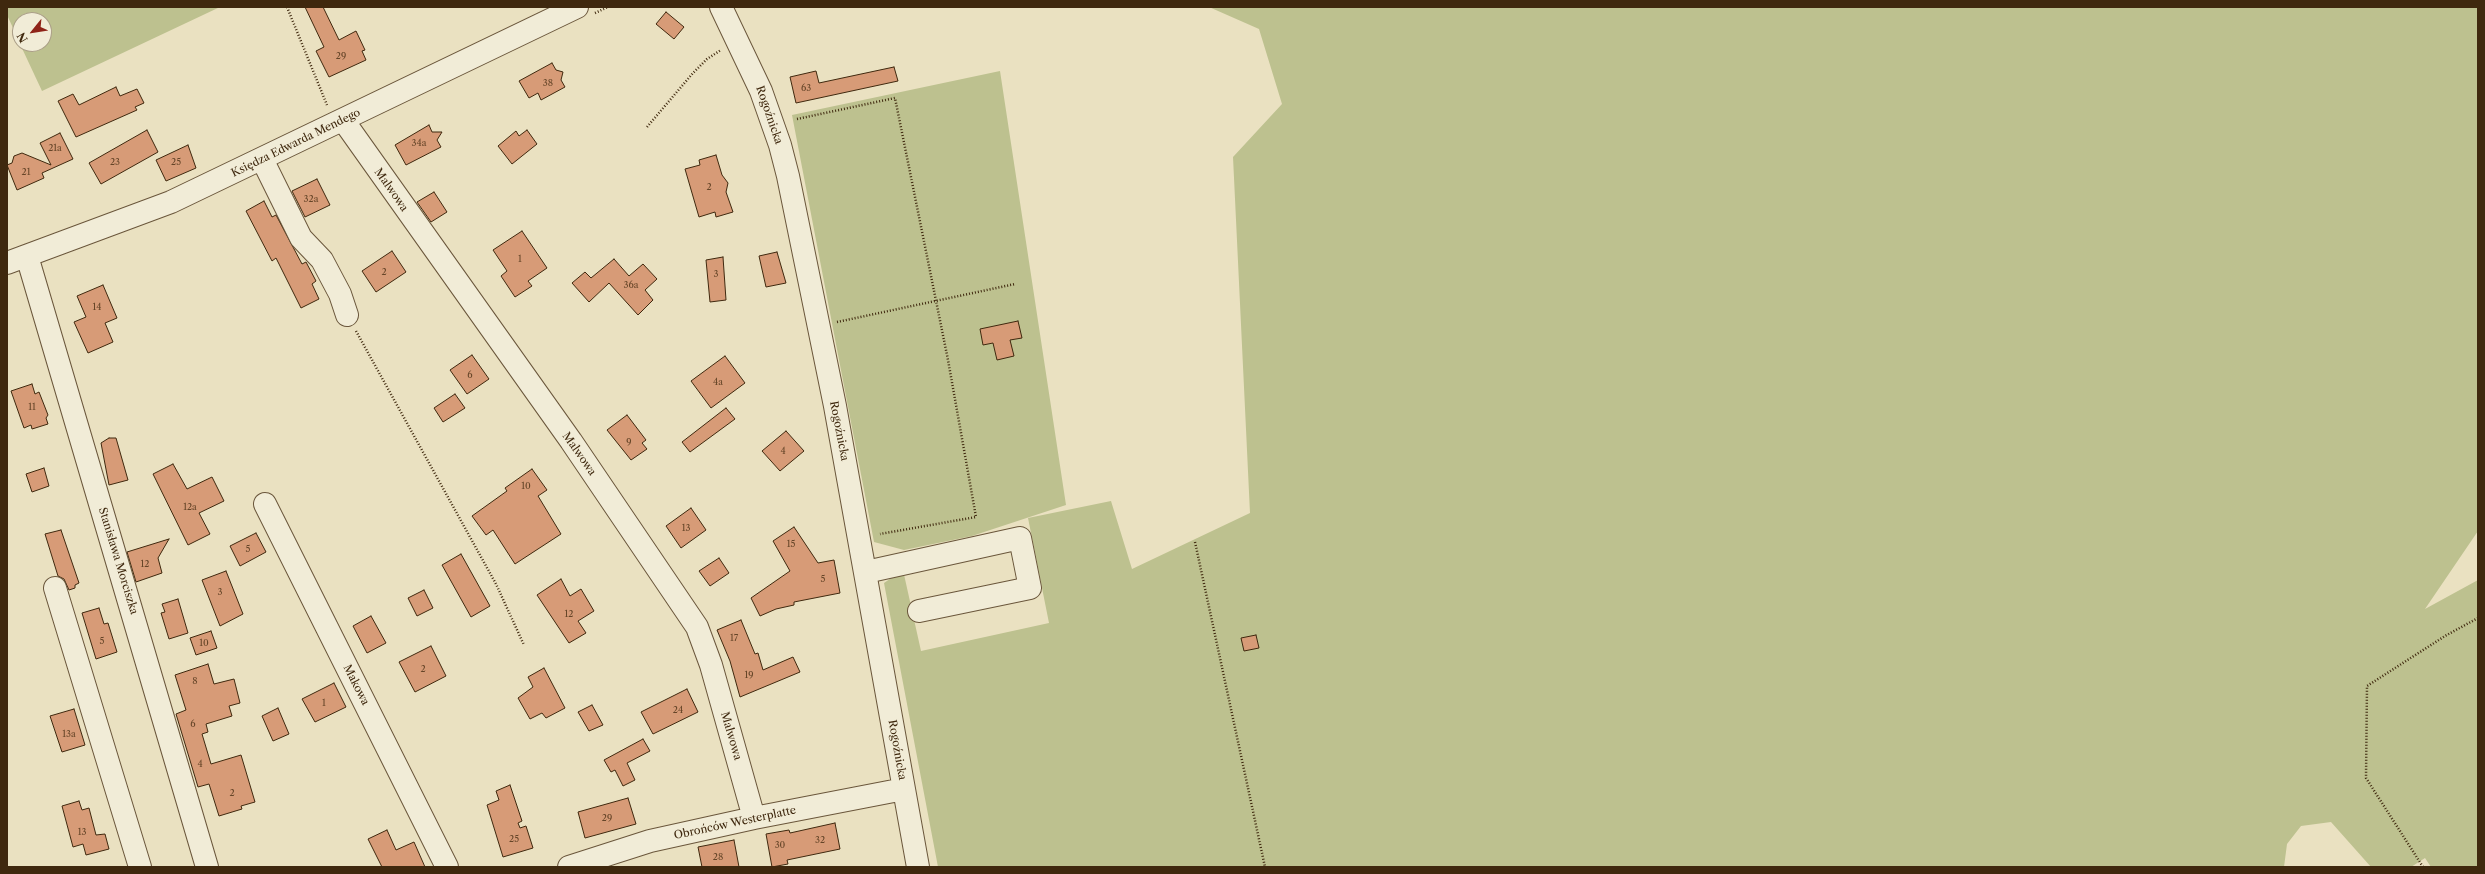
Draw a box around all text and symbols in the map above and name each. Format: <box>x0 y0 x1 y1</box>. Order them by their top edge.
north arrow <box>12 12 52 52</box>
text: N <box>14 30 31 45</box>
house number: 29 <box>336 51 346 61</box>
house number: 38 <box>543 78 553 88</box>
house number: 63 <box>801 83 811 93</box>
street label: Rogoźnicka <box>753 84 785 146</box>
street label: Księdza Edwarda Mendego <box>229 106 363 180</box>
house number: 34a <box>412 138 426 148</box>
house number: 21a <box>48 143 62 153</box>
house number: 23 <box>110 157 120 167</box>
house number: 25 <box>171 157 181 167</box>
street label: Malwowa <box>371 166 411 214</box>
house number: 21 <box>22 167 30 177</box>
house number: 2 <box>706 182 712 192</box>
house number: 32a <box>304 194 318 204</box>
house number: 1 <box>518 254 522 264</box>
house number: 2 <box>381 267 387 277</box>
house number: 3 <box>714 269 718 279</box>
house number: 36a <box>624 280 638 290</box>
house number: 14 <box>93 302 101 312</box>
house number: 6 <box>467 370 473 380</box>
house number: 4a <box>713 377 723 387</box>
street label: Rogoźnicka <box>827 400 851 462</box>
house number: 11 <box>28 402 36 412</box>
street label: Malwowa <box>559 430 599 478</box>
house number: 9 <box>626 437 632 447</box>
house number: 4 <box>780 446 786 456</box>
house number: 10 <box>521 481 531 491</box>
house number: 12a <box>183 502 197 512</box>
street label: Stanisława Morciszka <box>95 506 141 616</box>
house number: 13 <box>682 523 690 533</box>
house number: 15 <box>787 539 795 549</box>
house number: 5 <box>246 544 250 554</box>
house number: 12 <box>141 559 149 569</box>
house number: 5 <box>821 574 825 584</box>
house number: 3 <box>218 587 222 597</box>
house number: 12 <box>565 609 573 619</box>
house number: 17 <box>730 633 738 643</box>
house number: 5 <box>100 636 104 646</box>
house number: 10 <box>199 638 209 648</box>
street label: Makowa <box>340 662 372 708</box>
house number: 2 <box>420 664 426 674</box>
house number: 19 <box>744 670 754 680</box>
house number: 8 <box>192 676 198 686</box>
house number: 1 <box>322 698 326 708</box>
house number: 24 <box>673 705 683 715</box>
street label: Malwowa <box>718 710 744 762</box>
house number: 6 <box>190 719 196 729</box>
street label: Rogoźnicka <box>885 719 909 781</box>
house number: 13a <box>62 729 76 739</box>
house number: 4 <box>197 759 203 769</box>
house number: 2 <box>229 788 235 798</box>
street label: Obrońców Westerplatte <box>673 804 797 842</box>
house number: 29 <box>602 813 612 823</box>
house number: 13 <box>78 827 86 837</box>
house number: 25 <box>509 834 519 844</box>
house number: 32 <box>815 835 825 845</box>
house number: 30 <box>775 840 785 850</box>
house number: 28 <box>713 852 723 862</box>

